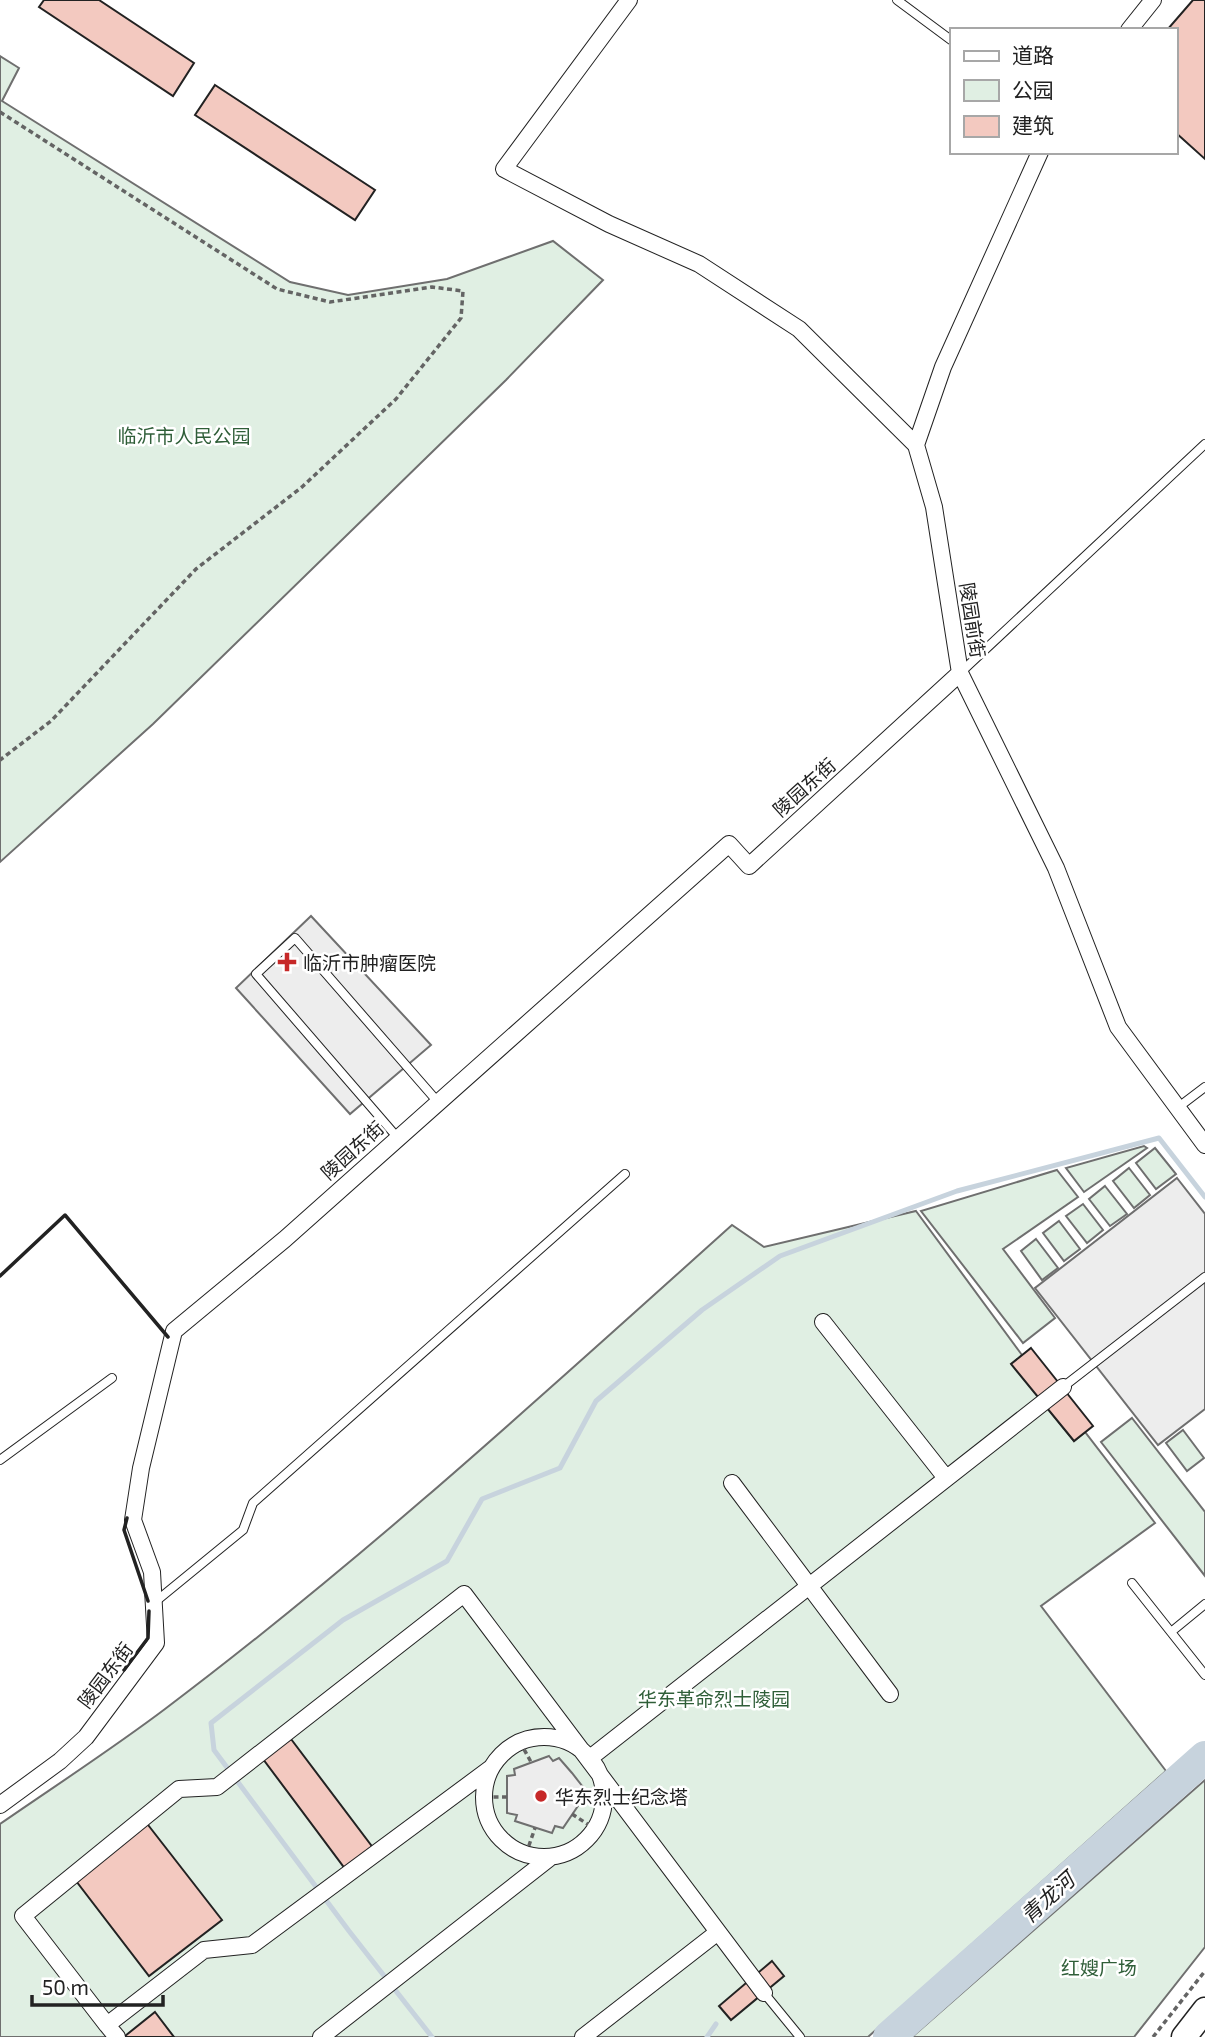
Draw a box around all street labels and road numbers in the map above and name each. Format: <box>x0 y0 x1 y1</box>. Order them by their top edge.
street label: 陵园前街 <box>956 581 990 659</box>
street label: 陵园东街 <box>768 753 840 821</box>
street label: 陵园东街 <box>316 1116 388 1184</box>
street label: 陵园东街 <box>73 1638 137 1712</box>

